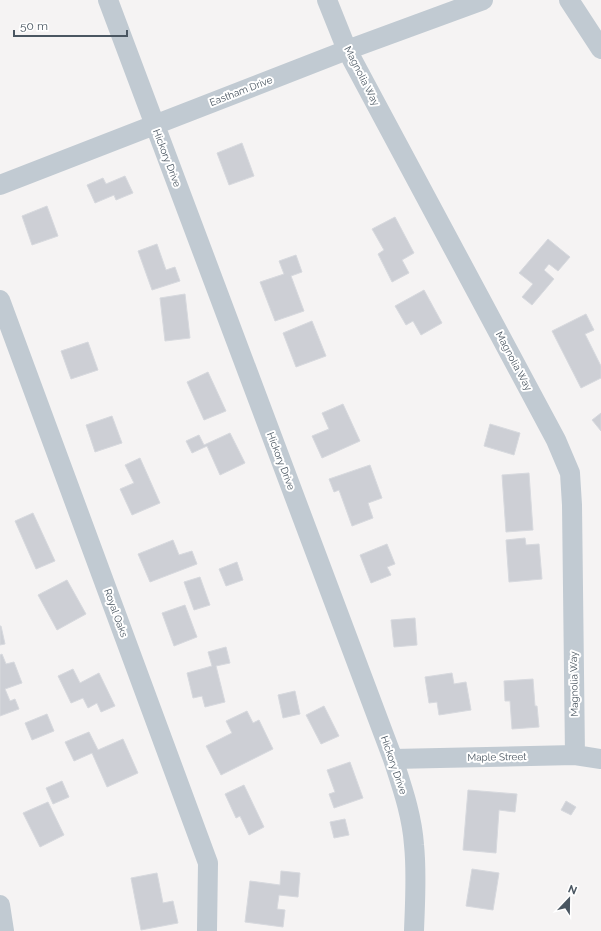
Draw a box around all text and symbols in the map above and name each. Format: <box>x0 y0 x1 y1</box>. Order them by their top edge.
scale bar <box>14 12 127 38</box>
text: 50 m <box>20 19 48 33</box>
street label: Magnolia Way <box>342 44 382 108</box>
street label: Eastham Drive <box>208 74 274 108</box>
street label: Hickory Drive <box>151 128 183 189</box>
street label: Magnolia Way <box>494 330 534 393</box>
street label: Hickory Drive <box>265 431 297 492</box>
street label: Royal Oaks <box>102 587 130 639</box>
street label: Magnolia Way <box>568 651 580 717</box>
street label: Hickory Drive <box>379 734 409 796</box>
street label: Maple Street <box>467 751 527 763</box>
north arrow <box>549 879 589 919</box>
text: N <box>566 883 579 898</box>

